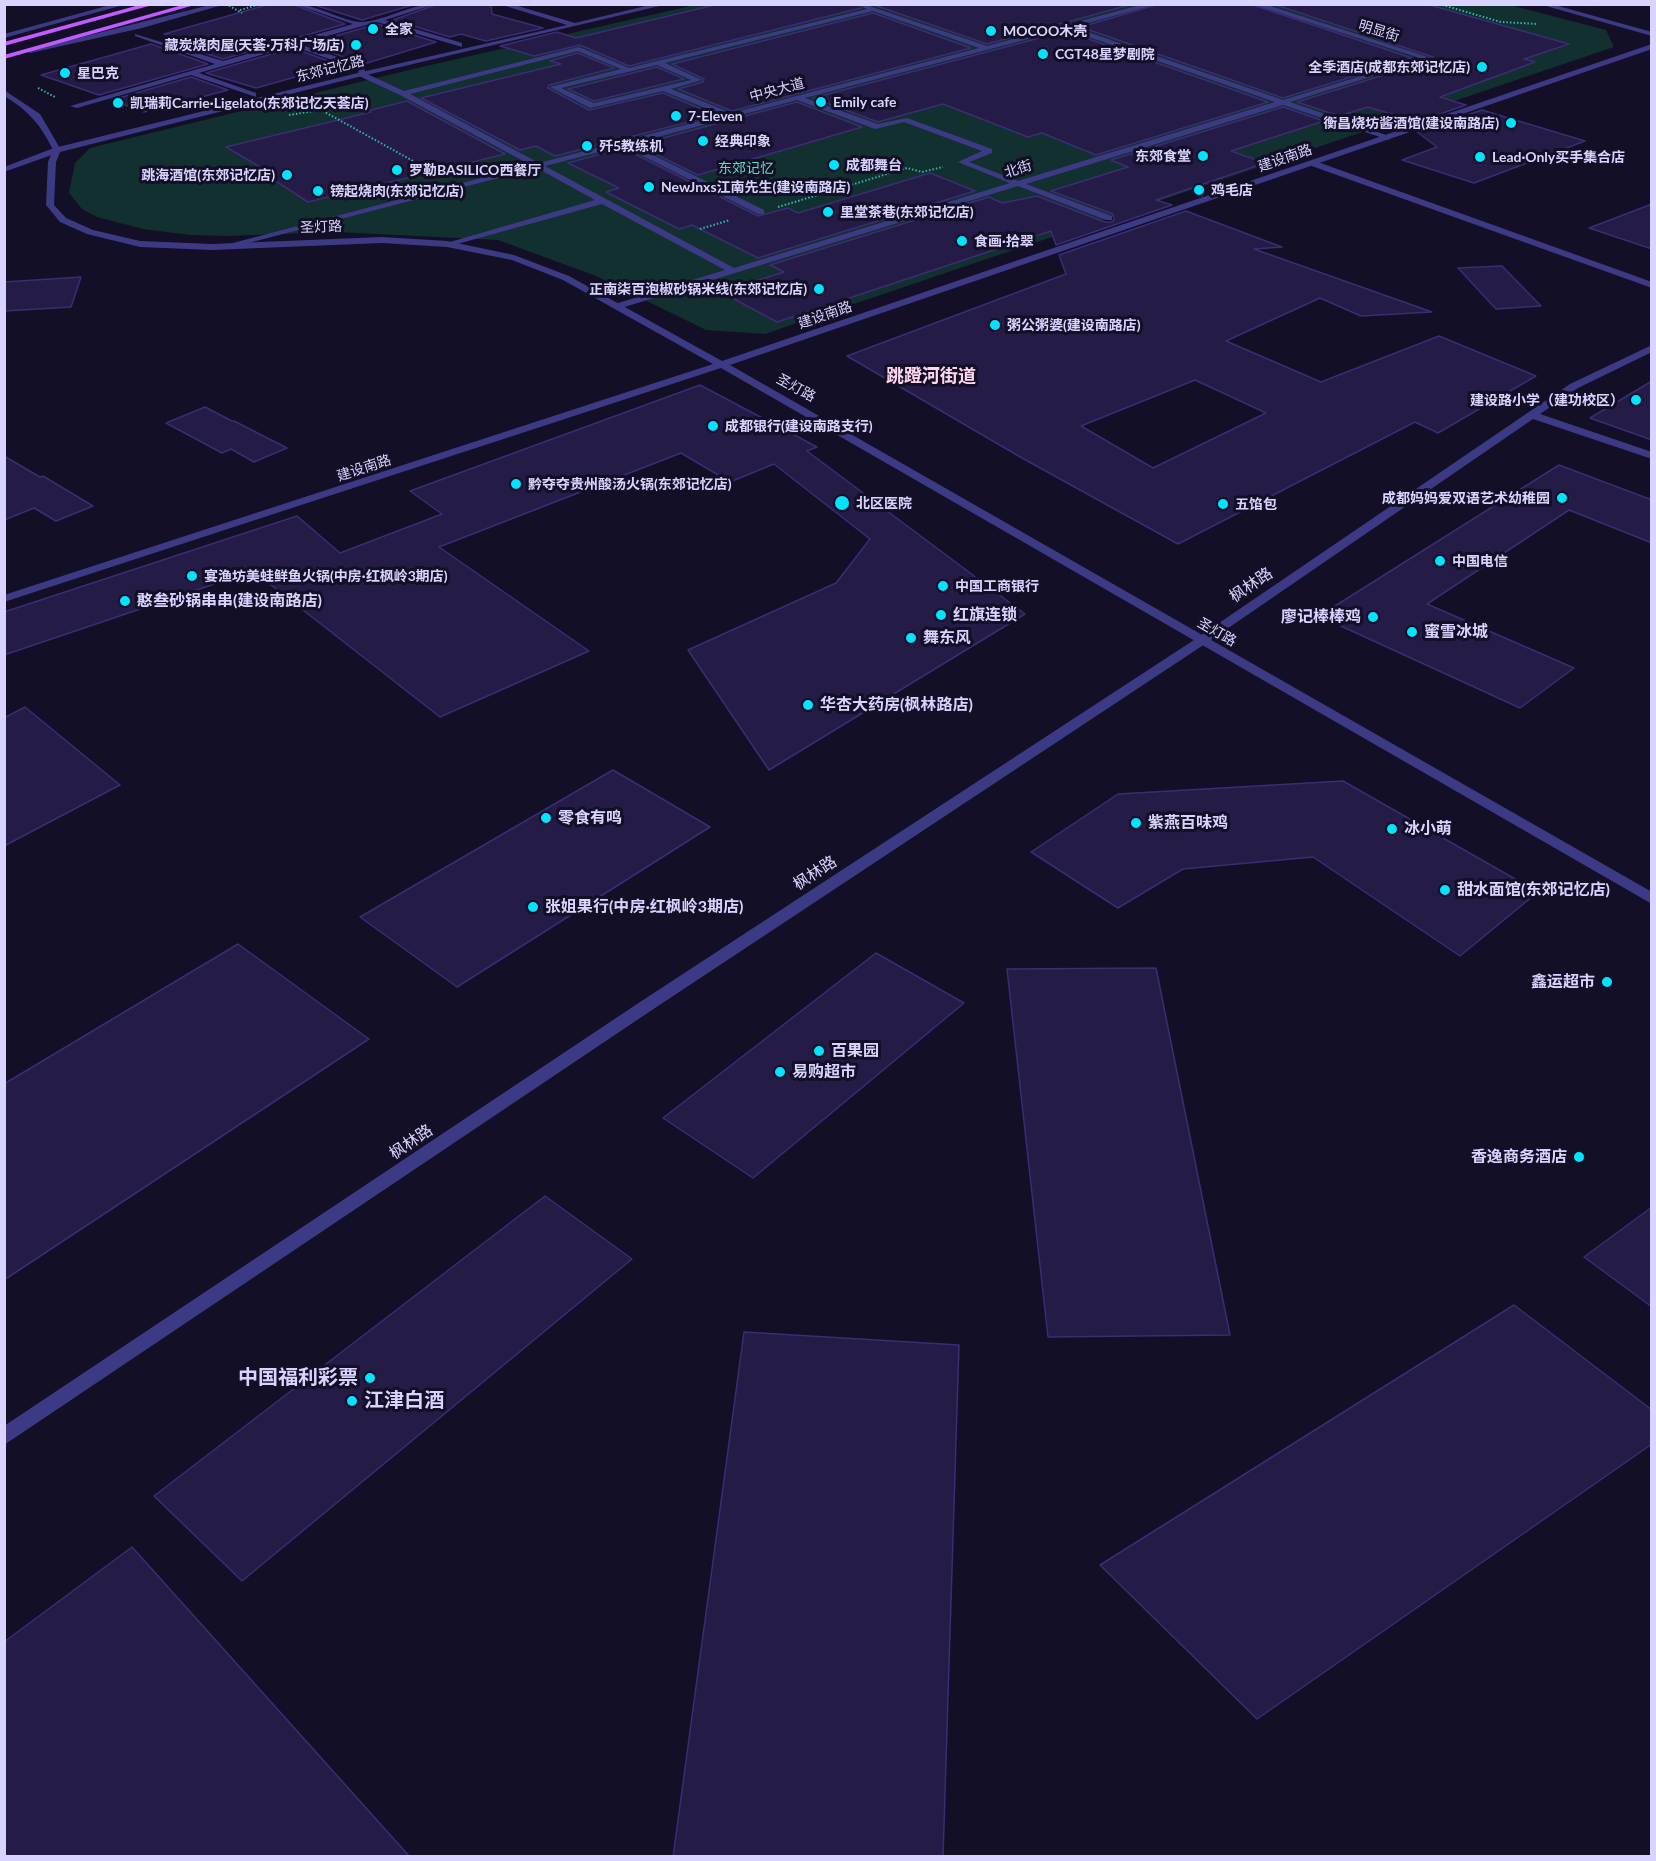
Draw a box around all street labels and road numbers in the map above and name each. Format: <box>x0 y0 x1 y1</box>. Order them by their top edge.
street label: 明显街 <box>1356 17 1402 45</box>
street label: 东郊记忆路 <box>294 52 366 86</box>
street label: 中央大道 <box>748 75 806 105</box>
street label: 建设南路 <box>1256 141 1314 175</box>
street label: 北街 <box>1002 157 1034 181</box>
street label: 圣灯路 <box>300 218 342 236</box>
street label: 建设南路 <box>796 298 854 332</box>
street label: 圣灯路 <box>774 370 818 406</box>
street label: 建设南路 <box>335 451 393 485</box>
street label: 枫林路 <box>1226 564 1276 606</box>
street label: 圣灯路 <box>1195 614 1239 650</box>
street label: 枫林路 <box>790 852 840 894</box>
street label: 枫林路 <box>386 1121 436 1163</box>

